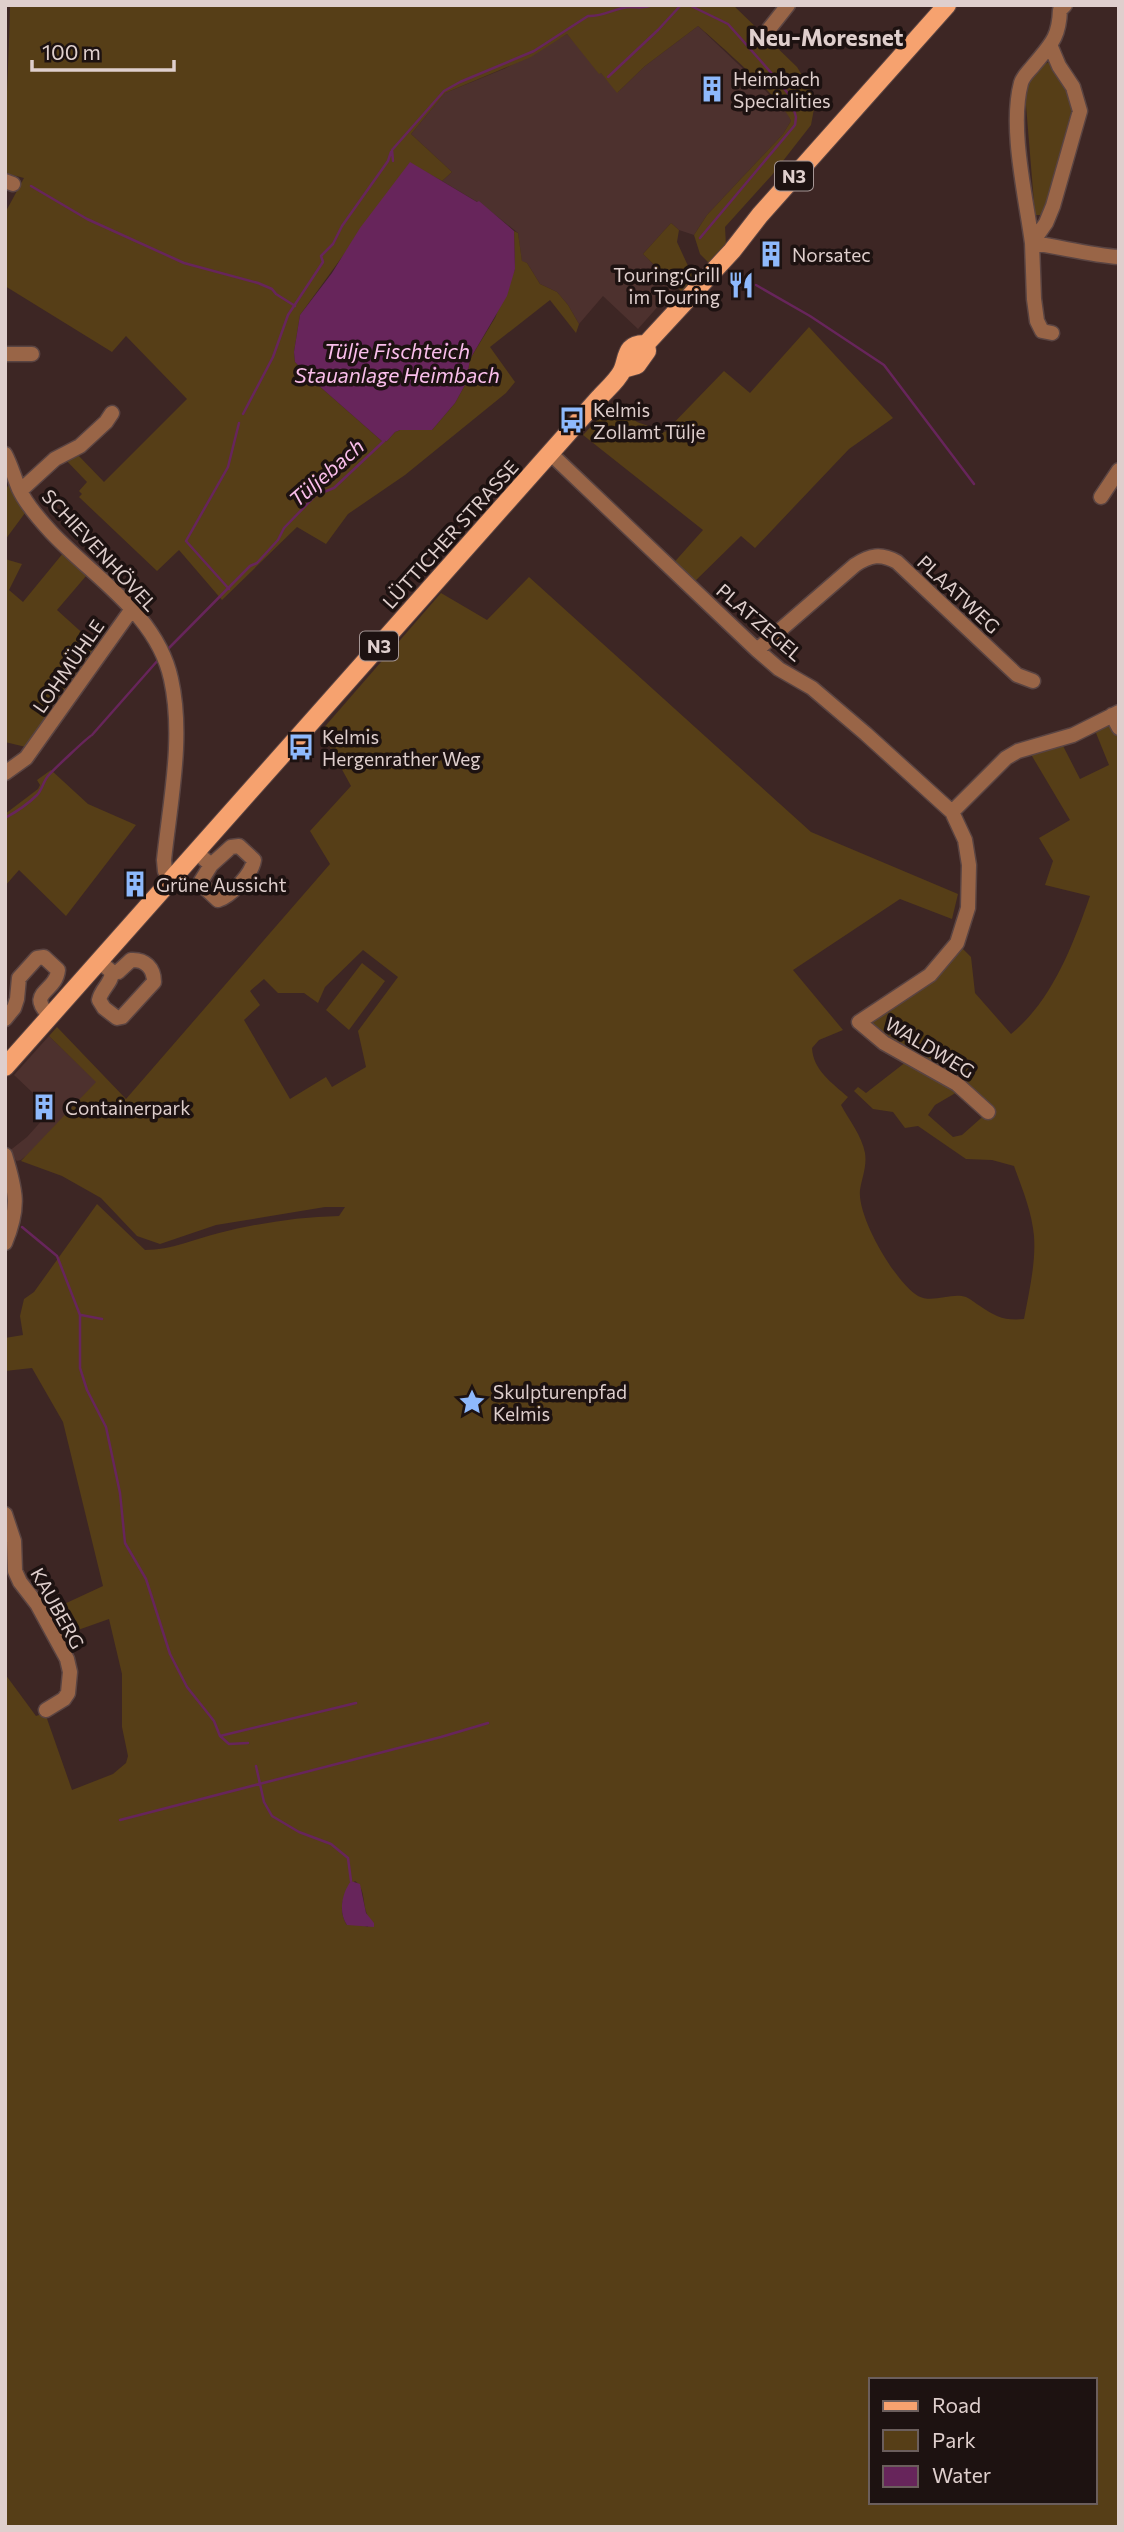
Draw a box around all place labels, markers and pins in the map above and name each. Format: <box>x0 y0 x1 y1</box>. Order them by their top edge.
place label: Heimbach Specialities <box>733 67 831 112</box>
building icon: Heimbach Specialities <box>697 74 727 104</box>
building icon: Norsatec <box>756 239 786 269</box>
place label: Norsatec <box>792 243 871 266</box>
place label: Touring;Grill im Touring <box>613 263 720 308</box>
restaurant icon: Touring;Grill im Touring <box>726 270 756 300</box>
place label: Kelmis Zollamt Tülje <box>593 398 706 443</box>
bus stop icon: Kelmis Zollamt Tülje <box>557 405 587 435</box>
place label: Kelmis Hergenrather Weg <box>322 725 481 770</box>
bus stop icon: Kelmis Hergenrather Weg <box>286 732 316 762</box>
building icon: Grüne Aussicht <box>120 869 150 899</box>
place label: Grüne Aussicht <box>156 873 287 896</box>
building icon: Containerpark <box>29 1092 59 1122</box>
place label: Containerpark <box>65 1096 190 1119</box>
place label: Skulpturenpfad Kelmis <box>493 1380 627 1425</box>
place icon: Skulpturenpfad Kelmis <box>457 1387 487 1417</box>

